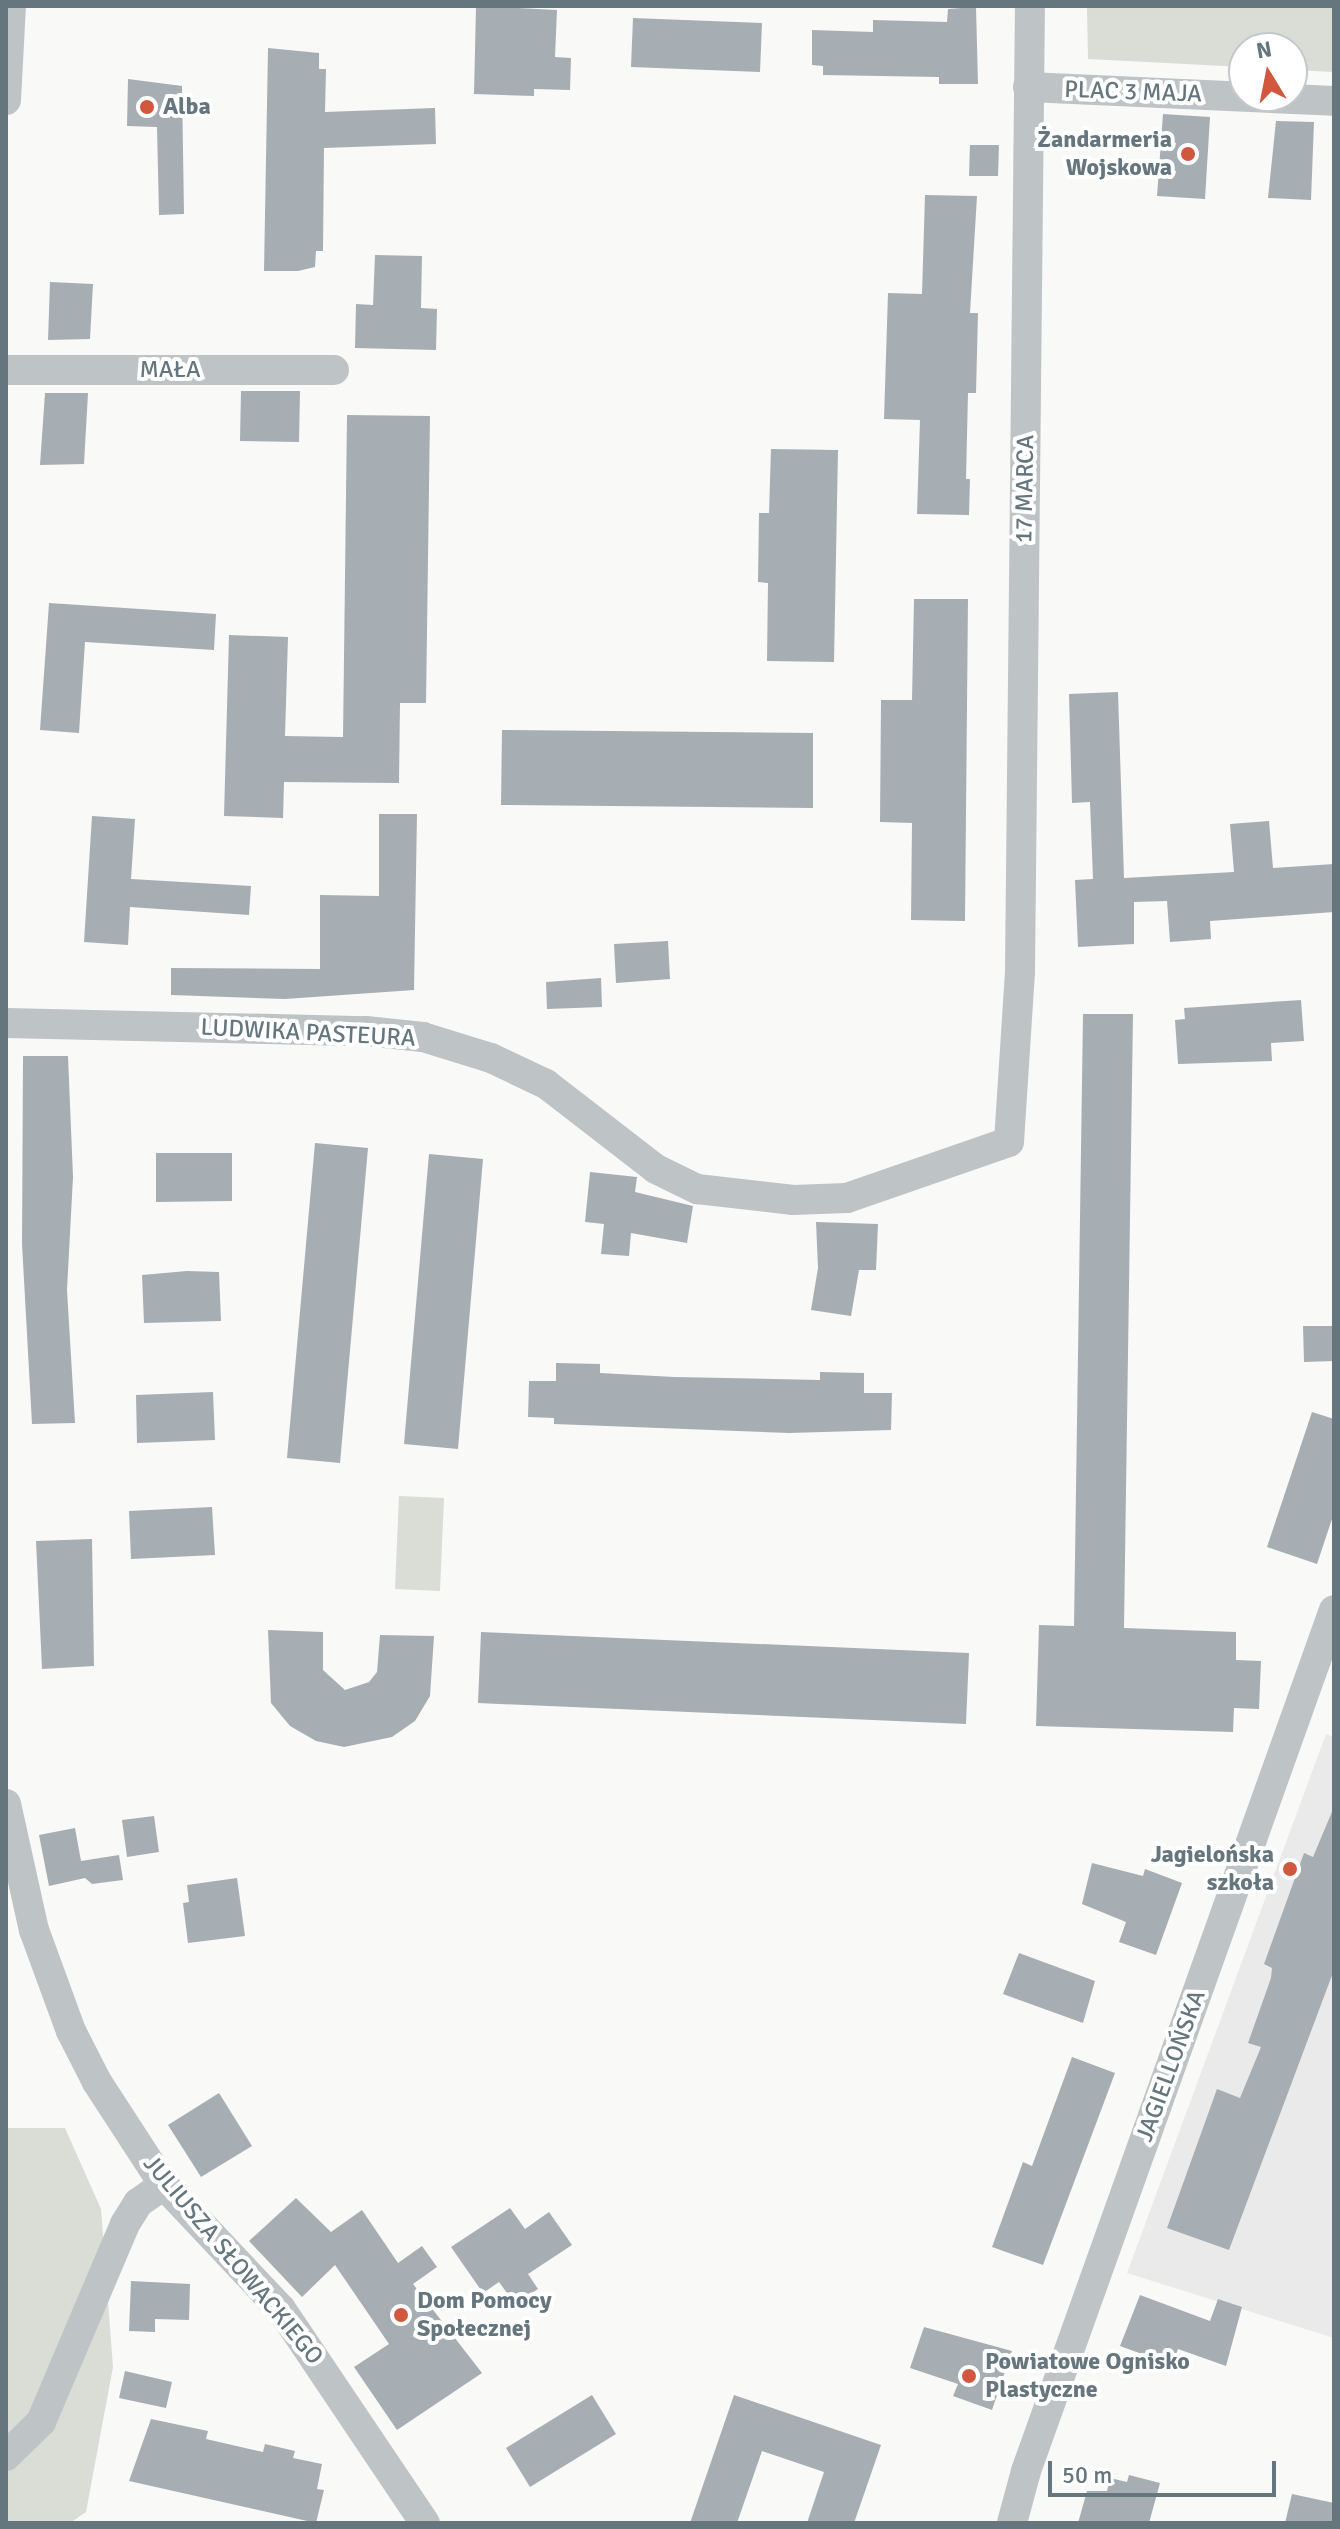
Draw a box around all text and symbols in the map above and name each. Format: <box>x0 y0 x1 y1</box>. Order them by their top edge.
north arrow <box>1228 32 1308 112</box>
text: N <box>1254 35 1274 64</box>
street label: PLAC 3 MAJA <box>1064 75 1202 109</box>
place label: Alba <box>163 93 211 121</box>
marker: Alba <box>138 98 156 116</box>
place label: Żandarmeria Wojskowa <box>1037 126 1172 182</box>
marker: Żandarmeria Wojskowa <box>1179 145 1197 163</box>
street label: MAŁA <box>139 356 201 384</box>
street label: 17 MARCA <box>1010 435 1040 543</box>
street label: LUDWIKA PASTEURA <box>200 1013 416 1053</box>
place label: Jagielońska szkoła <box>1151 1841 1274 1897</box>
marker: Jagielońska szkoła <box>1281 1860 1299 1878</box>
street label: JAGIELLOŃSKA <box>1130 1986 1212 2146</box>
street label: JULIUSZA SŁOWACKIEGO <box>137 2150 329 2370</box>
place label: Dom Pomocy Społecznej <box>417 2287 552 2343</box>
marker: Dom Pomocy Społecznej <box>392 2306 410 2324</box>
place label: Powiatowe Ognisko Plastyczne <box>985 2348 1190 2404</box>
marker: Powiatowe Ognisko Plastyczne <box>960 2367 978 2385</box>
scale bar <box>1052 2445 1280 2495</box>
text: 50 m <box>1062 2460 1112 2490</box>

